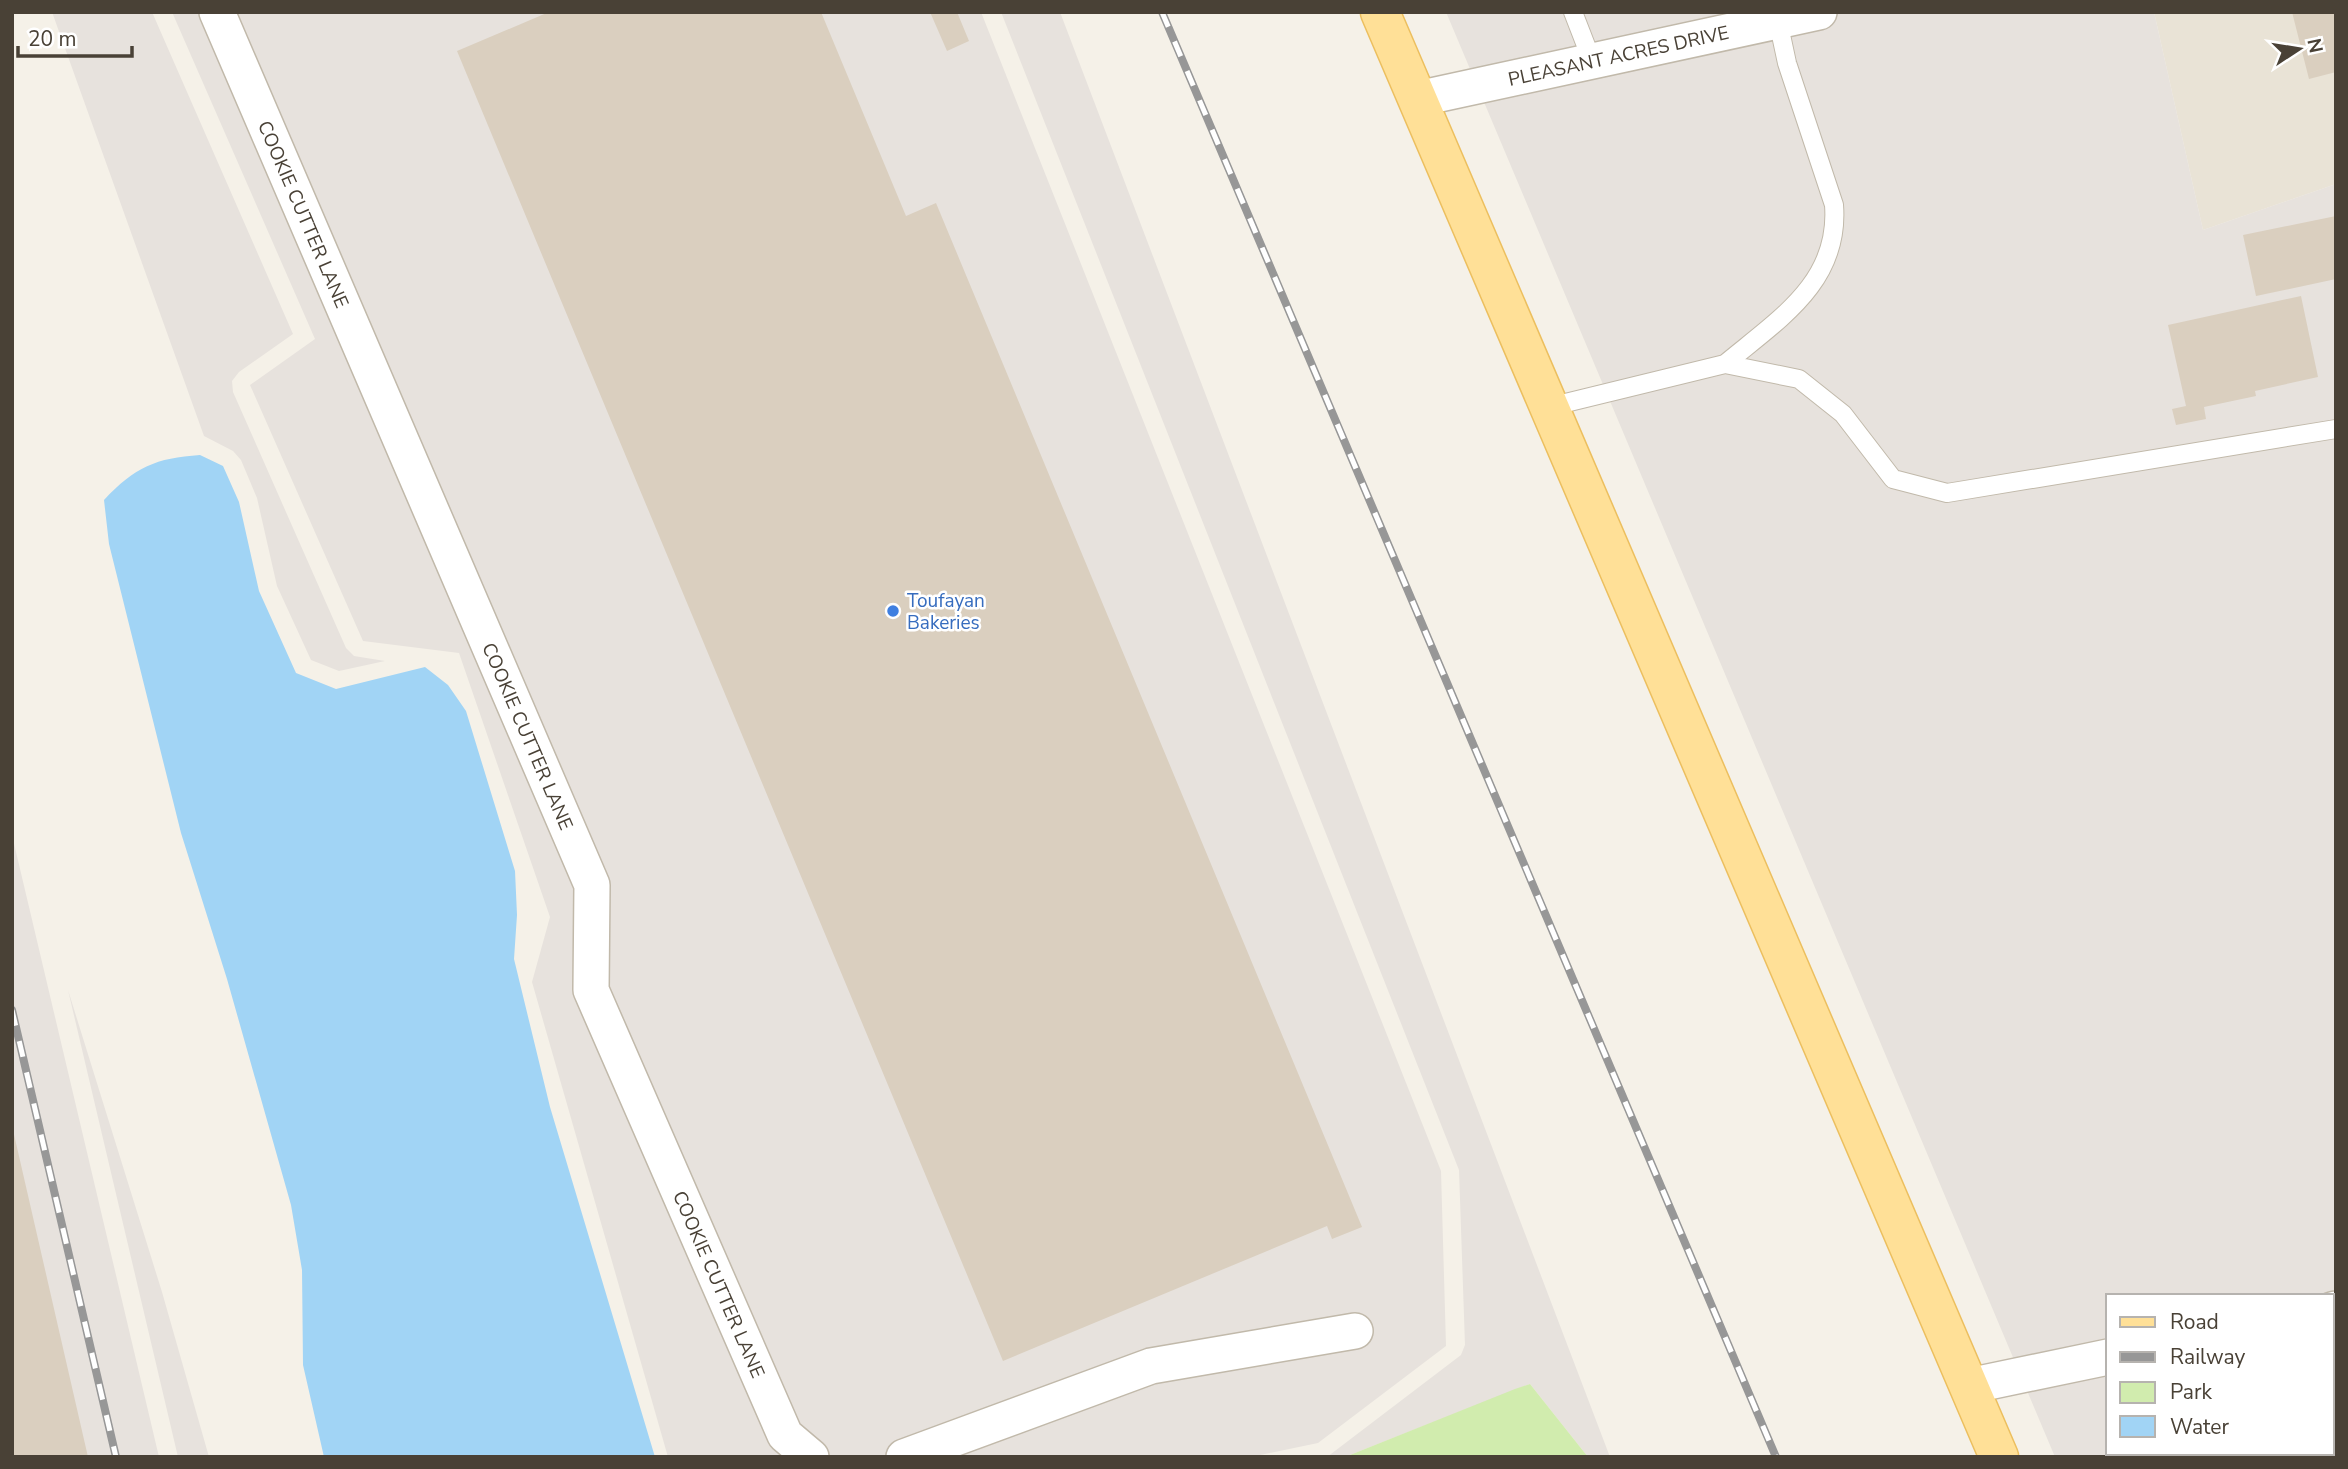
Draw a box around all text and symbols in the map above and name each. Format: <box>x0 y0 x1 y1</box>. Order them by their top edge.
scale bar <box>18 14 131 58</box>
north arrow <box>2264 14 2334 84</box>
street label: PLEASANT ACRES DRIVE <box>1506 20 1731 93</box>
text: 20 m <box>28 25 77 53</box>
text: N <box>2300 36 2329 55</box>
street label: COOKIE CUTTER LANE <box>251 117 355 312</box>
place label: Toufayan Bakeries <box>907 588 985 636</box>
marker: Toufayan Bakeries <box>885 603 901 619</box>
street label: COOKIE CUTTER LANE <box>475 639 579 834</box>
street label: COOKIE CUTTER LANE <box>666 1187 771 1382</box>
legend <box>2106 1294 2334 1455</box>
text: Road <box>2170 1308 2219 1336</box>
text: Railway <box>2170 1343 2245 1371</box>
text: Park <box>2170 1378 2212 1406</box>
text: Water <box>2170 1413 2229 1441</box>

